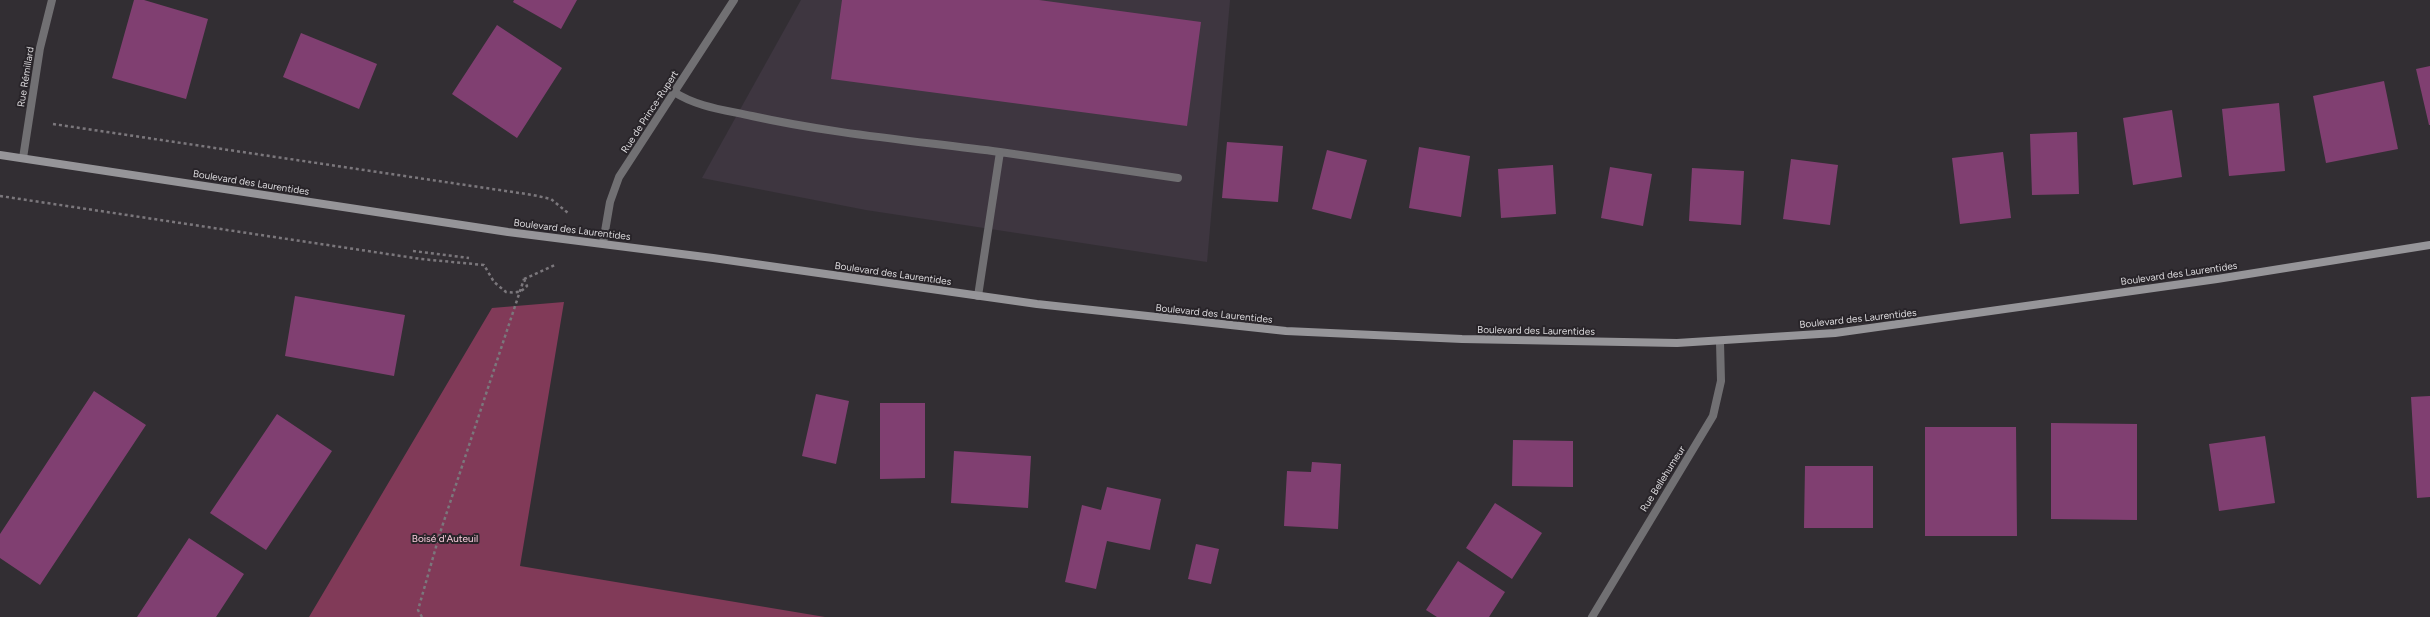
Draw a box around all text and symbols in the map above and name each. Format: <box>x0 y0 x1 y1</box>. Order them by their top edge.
street label: Rue Rémillard <box>15 46 37 108</box>
street label: Rue de Prince-Rupert <box>619 68 681 156</box>
street label: Boulevard des Laurentides <box>192 168 310 198</box>
street label: Boulevard des Laurentides <box>513 217 631 243</box>
street label: Boulevard des Laurentides <box>834 260 952 288</box>
street label: Boulevard des Laurentides <box>2120 260 2238 288</box>
street label: Boulevard des Laurentides <box>1155 302 1273 326</box>
street label: Boulevard des Laurentides <box>1799 307 1917 331</box>
street label: Boulevard des Laurentides <box>1477 324 1595 338</box>
street label: Rue Bellehumeur <box>1638 444 1688 514</box>
park label: Boisé d'Auteuil <box>412 533 478 545</box>

